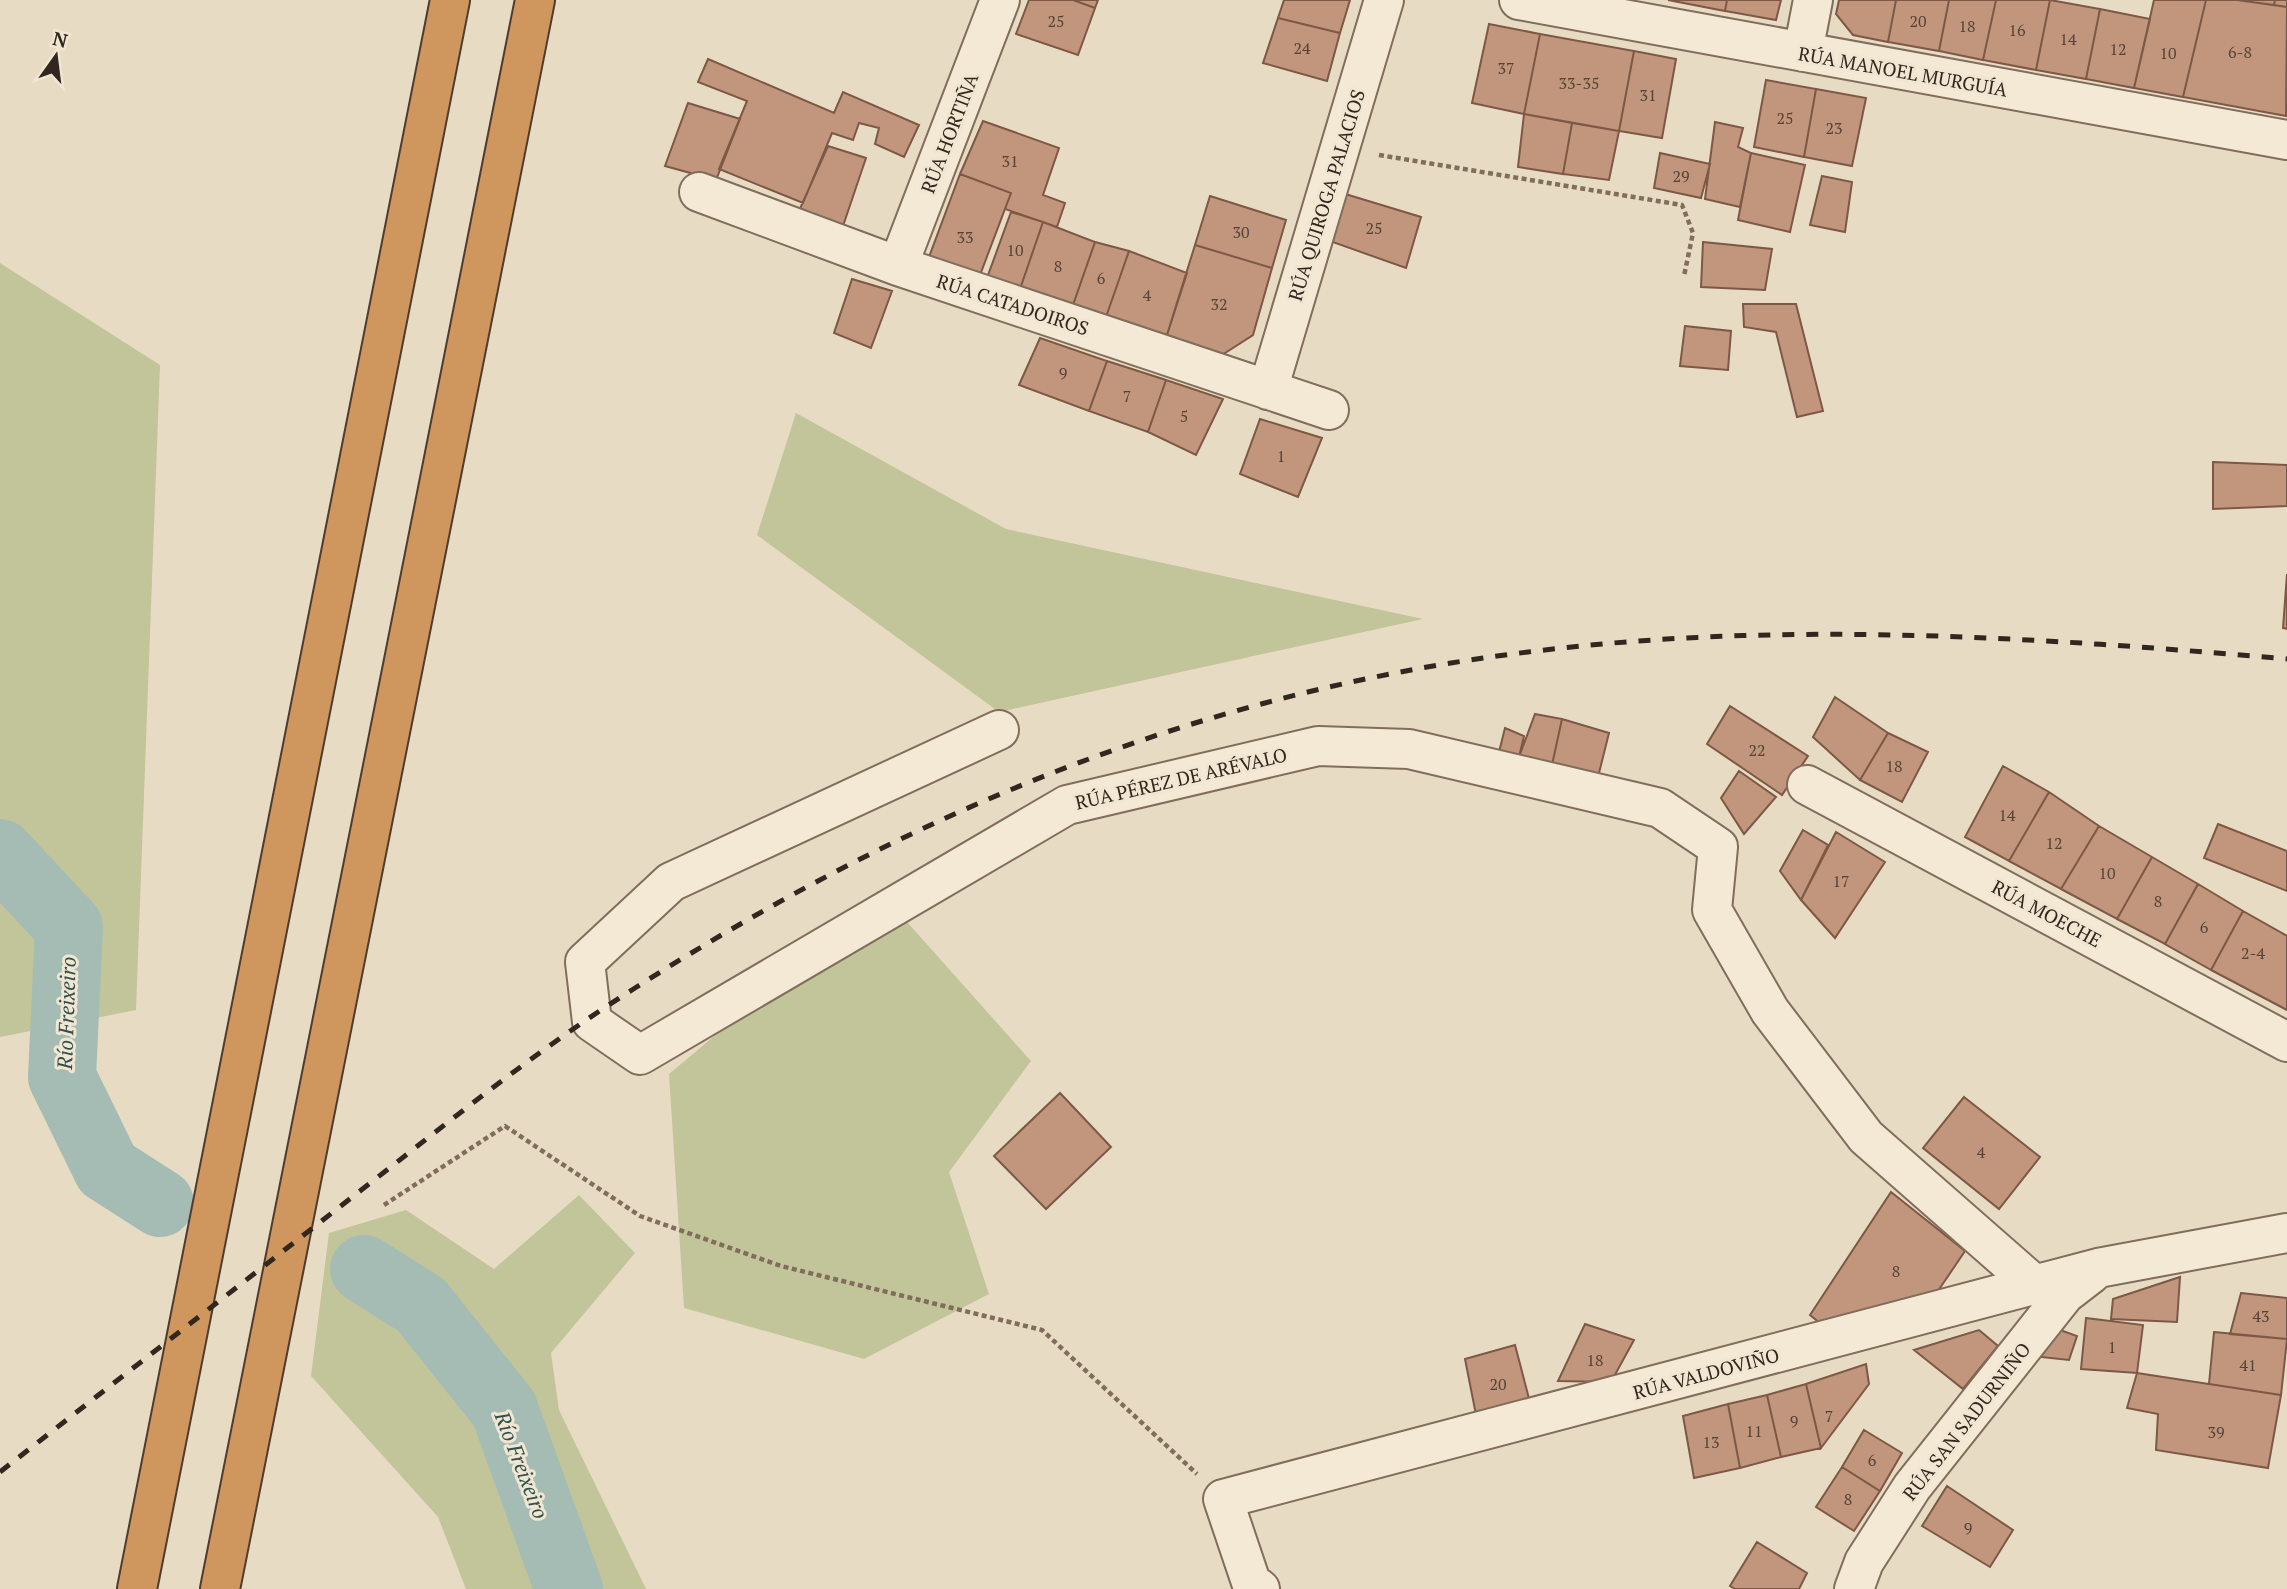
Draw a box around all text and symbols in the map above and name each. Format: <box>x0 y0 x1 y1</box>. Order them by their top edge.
house number: 25 <box>1047 10 1065 32</box>
house number: 20 <box>1909 10 1927 32</box>
house number: 18 <box>1958 15 1976 37</box>
house number: 16 <box>2008 19 2026 41</box>
north arrow <box>21 21 91 91</box>
text: N <box>50 25 71 53</box>
house number: 14 <box>2059 28 2077 50</box>
house number: 24 <box>1293 37 1311 59</box>
house number: 12 <box>2109 38 2127 60</box>
street label: RÚA MANOEL MURGUÍA <box>1796 40 2010 102</box>
house number: 6-8 <box>2228 41 2252 63</box>
house number: 10 <box>2159 42 2177 64</box>
house number: 37 <box>1497 57 1515 79</box>
street label: RÚA HORTIÑA <box>915 69 983 197</box>
house number: 33-35 <box>1559 72 1599 94</box>
house number: 31 <box>1639 84 1657 106</box>
street label: RÚA QUIROGA PALACIOS <box>1282 86 1370 304</box>
house number: 25 <box>1776 107 1794 129</box>
house number: 23 <box>1825 117 1843 139</box>
house number: 31 <box>1001 150 1019 172</box>
house number: 29 <box>1672 165 1690 187</box>
house number: 25 <box>1365 217 1383 239</box>
house number: 30 <box>1232 221 1250 243</box>
house number: 33 <box>956 226 974 248</box>
house number: 10 <box>1006 239 1024 261</box>
house number: 8 <box>1054 255 1062 277</box>
house number: 6 <box>1097 267 1106 289</box>
street label: RÚA CATADOIROS <box>934 268 1092 340</box>
house number: 4 <box>1143 284 1152 306</box>
house number: 32 <box>1210 293 1228 315</box>
house number: 9 <box>1059 362 1067 384</box>
house number: 7 <box>1123 385 1131 407</box>
house number: 5 <box>1180 405 1188 427</box>
house number: 1 <box>1277 445 1285 467</box>
house number: 22 <box>1748 739 1766 761</box>
street label: RÚA PÉREZ DE ARÉVALO <box>1073 741 1289 815</box>
house number: 18 <box>1885 755 1903 777</box>
house number: 14 <box>1998 804 2016 826</box>
house number: 12 <box>2045 832 2063 854</box>
house number: 10 <box>2098 862 2116 884</box>
house number: 17 <box>1832 870 1850 892</box>
street label: RÚA MOECHE <box>1988 874 2106 952</box>
house number: 8 <box>2154 890 2162 912</box>
house number: 6 <box>2200 916 2209 938</box>
house number: 2-4 <box>2241 942 2265 964</box>
water label: Río Freixeiro <box>50 956 82 1071</box>
house number: 4 <box>1977 1141 1986 1163</box>
house number: 8 <box>1892 1260 1900 1282</box>
house number: 43 <box>2252 1305 2270 1327</box>
house number: 1 <box>2108 1336 2116 1358</box>
street label: RÚA SAN SADURNIÑO <box>1896 1337 2036 1505</box>
street label: RÚA VALDOVIÑO <box>1630 1341 1782 1405</box>
house number: 18 <box>1586 1349 1604 1371</box>
house number: 41 <box>2239 1354 2257 1376</box>
house number: 20 <box>1489 1373 1507 1395</box>
house number: 7 <box>1825 1405 1833 1427</box>
water label: Río Freixeiro <box>488 1406 555 1523</box>
house number: 9 <box>1790 1410 1798 1432</box>
house number: 11 <box>1745 1420 1763 1442</box>
house number: 39 <box>2207 1421 2225 1443</box>
house number: 13 <box>1702 1431 1720 1453</box>
house number: 6 <box>1868 1449 1877 1471</box>
house number: 8 <box>1844 1488 1852 1510</box>
house number: 9 <box>1964 1517 1972 1539</box>

